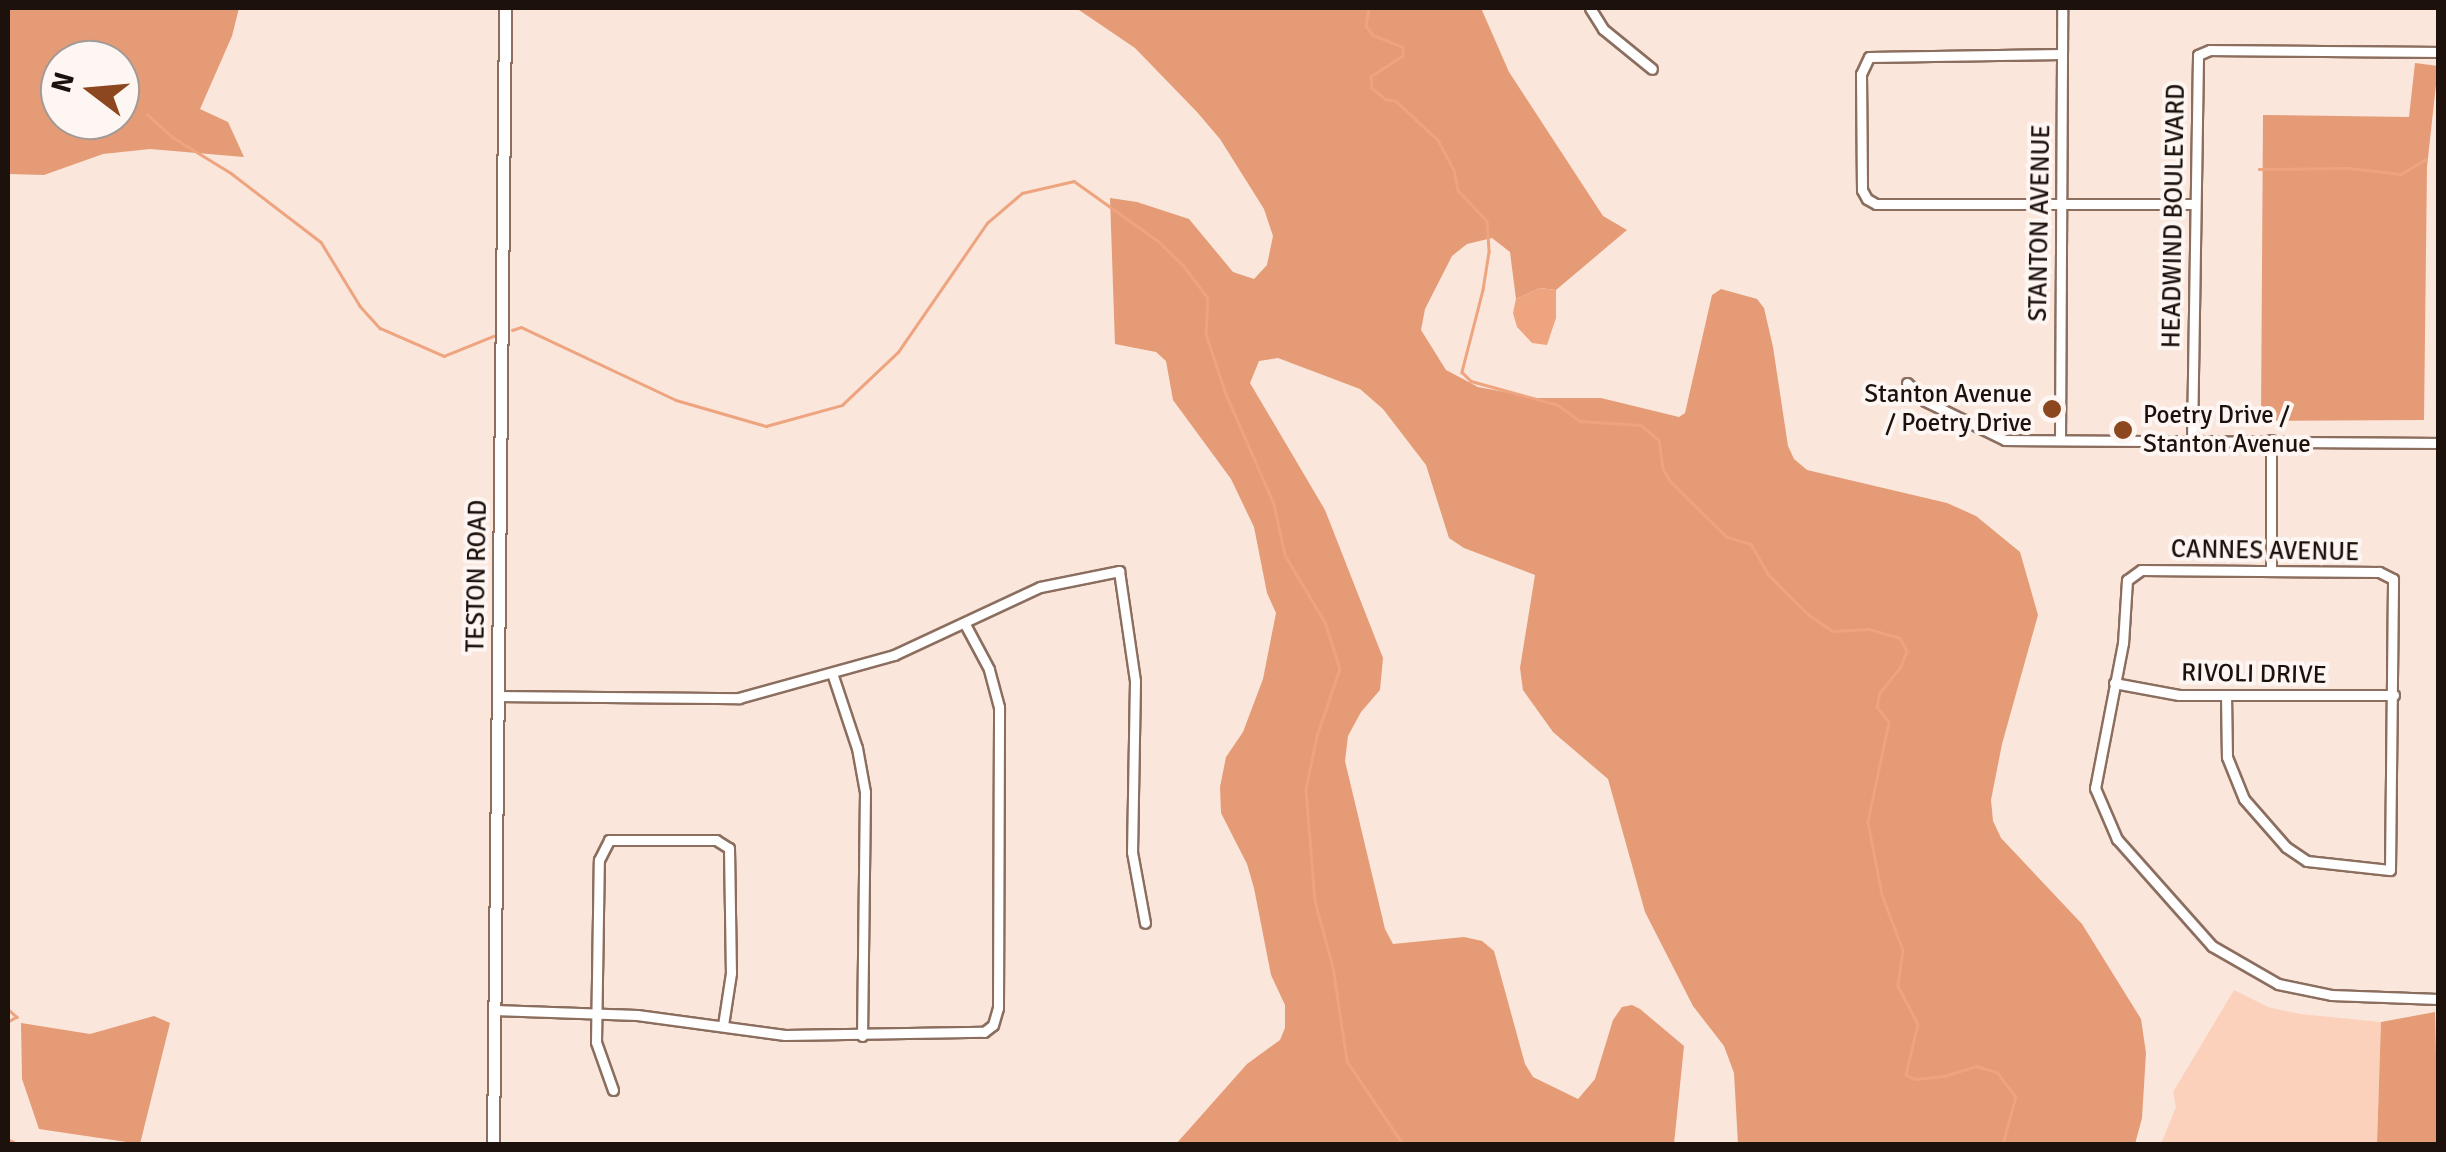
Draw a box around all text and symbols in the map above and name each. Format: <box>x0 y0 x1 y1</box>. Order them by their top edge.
north arrow <box>40 40 140 140</box>
text: N <box>44 68 82 96</box>
street label: HEADWIND BOULEVARD <box>2157 84 2191 348</box>
street label: STANTON AVENUE <box>2023 124 2057 322</box>
place label: Stanton Avenue / Poetry Drive <box>1864 380 2032 439</box>
marker: Stanton Avenue / Poetry Drive <box>2041 398 2063 420</box>
place label: Poetry Drive / Stanton Avenue <box>2143 401 2311 460</box>
marker: Poetry Drive / Stanton Avenue <box>2112 419 2134 441</box>
street label: TESTON ROAD <box>461 500 493 652</box>
street label: CANNES AVENUE <box>2171 534 2359 568</box>
street label: RIVOLI DRIVE <box>2181 658 2327 690</box>

